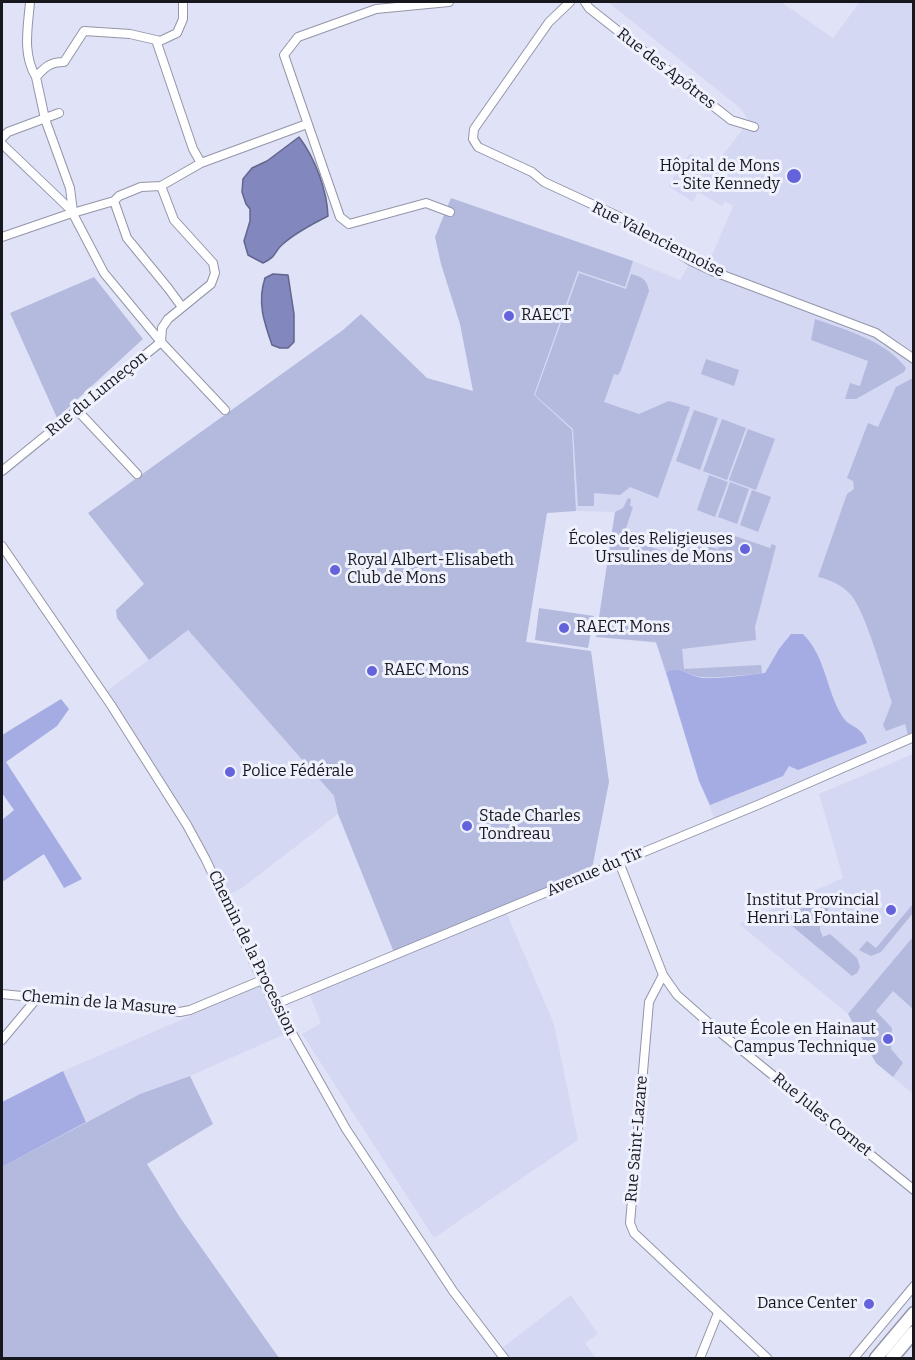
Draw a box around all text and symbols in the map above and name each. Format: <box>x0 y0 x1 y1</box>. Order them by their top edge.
street label: Rue des Apôtres <box>613 25 719 113</box>
place label: Hôpital de Mons - Site Kennedy <box>659 157 780 195</box>
marker: Hôpital de Mons - Site Kennedy <box>785 167 803 185</box>
street label: Rue Valenciennoise <box>588 198 728 282</box>
place label: RAECT <box>521 306 571 326</box>
marker: RAECT <box>502 309 516 323</box>
street label: Rue du Lumeçon <box>43 347 151 441</box>
place label: Écoles des Religieuses Ursulines de Mons <box>568 530 733 568</box>
marker: Écoles des Religieuses Ursulines de Mons <box>738 542 752 556</box>
place label: Royal Albert-Elisabeth Club de Mons <box>347 551 514 589</box>
marker: Royal Albert-Elisabeth Club de Mons <box>328 563 342 577</box>
place label: RAECT Mons <box>576 618 670 638</box>
marker: RAECT Mons <box>557 621 571 635</box>
place label: RAEC Mons <box>384 661 469 681</box>
marker: RAEC Mons <box>365 664 379 678</box>
place label: Police Fédérale <box>242 762 354 782</box>
marker: Police Fédérale <box>223 765 237 779</box>
place label: Stade Charles Tondreau <box>479 807 581 845</box>
marker: Stade Charles Tondreau <box>460 819 474 833</box>
street label: Avenue du Tir <box>544 843 646 901</box>
street label: Chemin de la Procession <box>204 867 300 1039</box>
place label: Institut Provincial Henri La Fontaine <box>746 891 879 929</box>
marker: Institut Provincial Henri La Fontaine <box>884 903 898 917</box>
street label: Chemin de la Masure <box>21 987 177 1019</box>
place label: Haute École en Hainaut Campus Technique <box>701 1020 876 1058</box>
marker: Haute École en Hainaut Campus Technique <box>881 1032 895 1046</box>
street label: Rue Jules Cornet <box>769 1069 875 1161</box>
street label: Rue Saint-Lazare <box>622 1075 652 1203</box>
place label: Dance Center <box>757 1294 857 1314</box>
marker: Dance Center <box>862 1297 876 1311</box>

